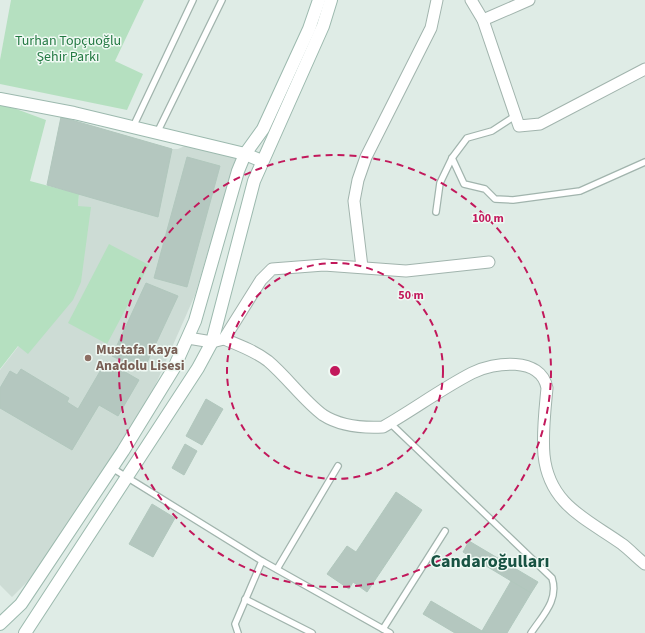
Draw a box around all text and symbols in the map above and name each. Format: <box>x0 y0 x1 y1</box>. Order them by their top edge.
park label: Turhan Topçuoğlu Şehir Parkı <box>15 31 121 67</box>
text: 100 m <box>472 210 504 227</box>
text: 50 m <box>398 287 424 304</box>
place label: Mustafa Kaya Anadolu Lisesi <box>95 340 185 376</box>
marker: Mustafa Kaya Anadolu Lisesi <box>83 353 93 363</box>
centre of rings <box>328 364 342 378</box>
district label: Candaroğulları <box>431 549 549 574</box>

